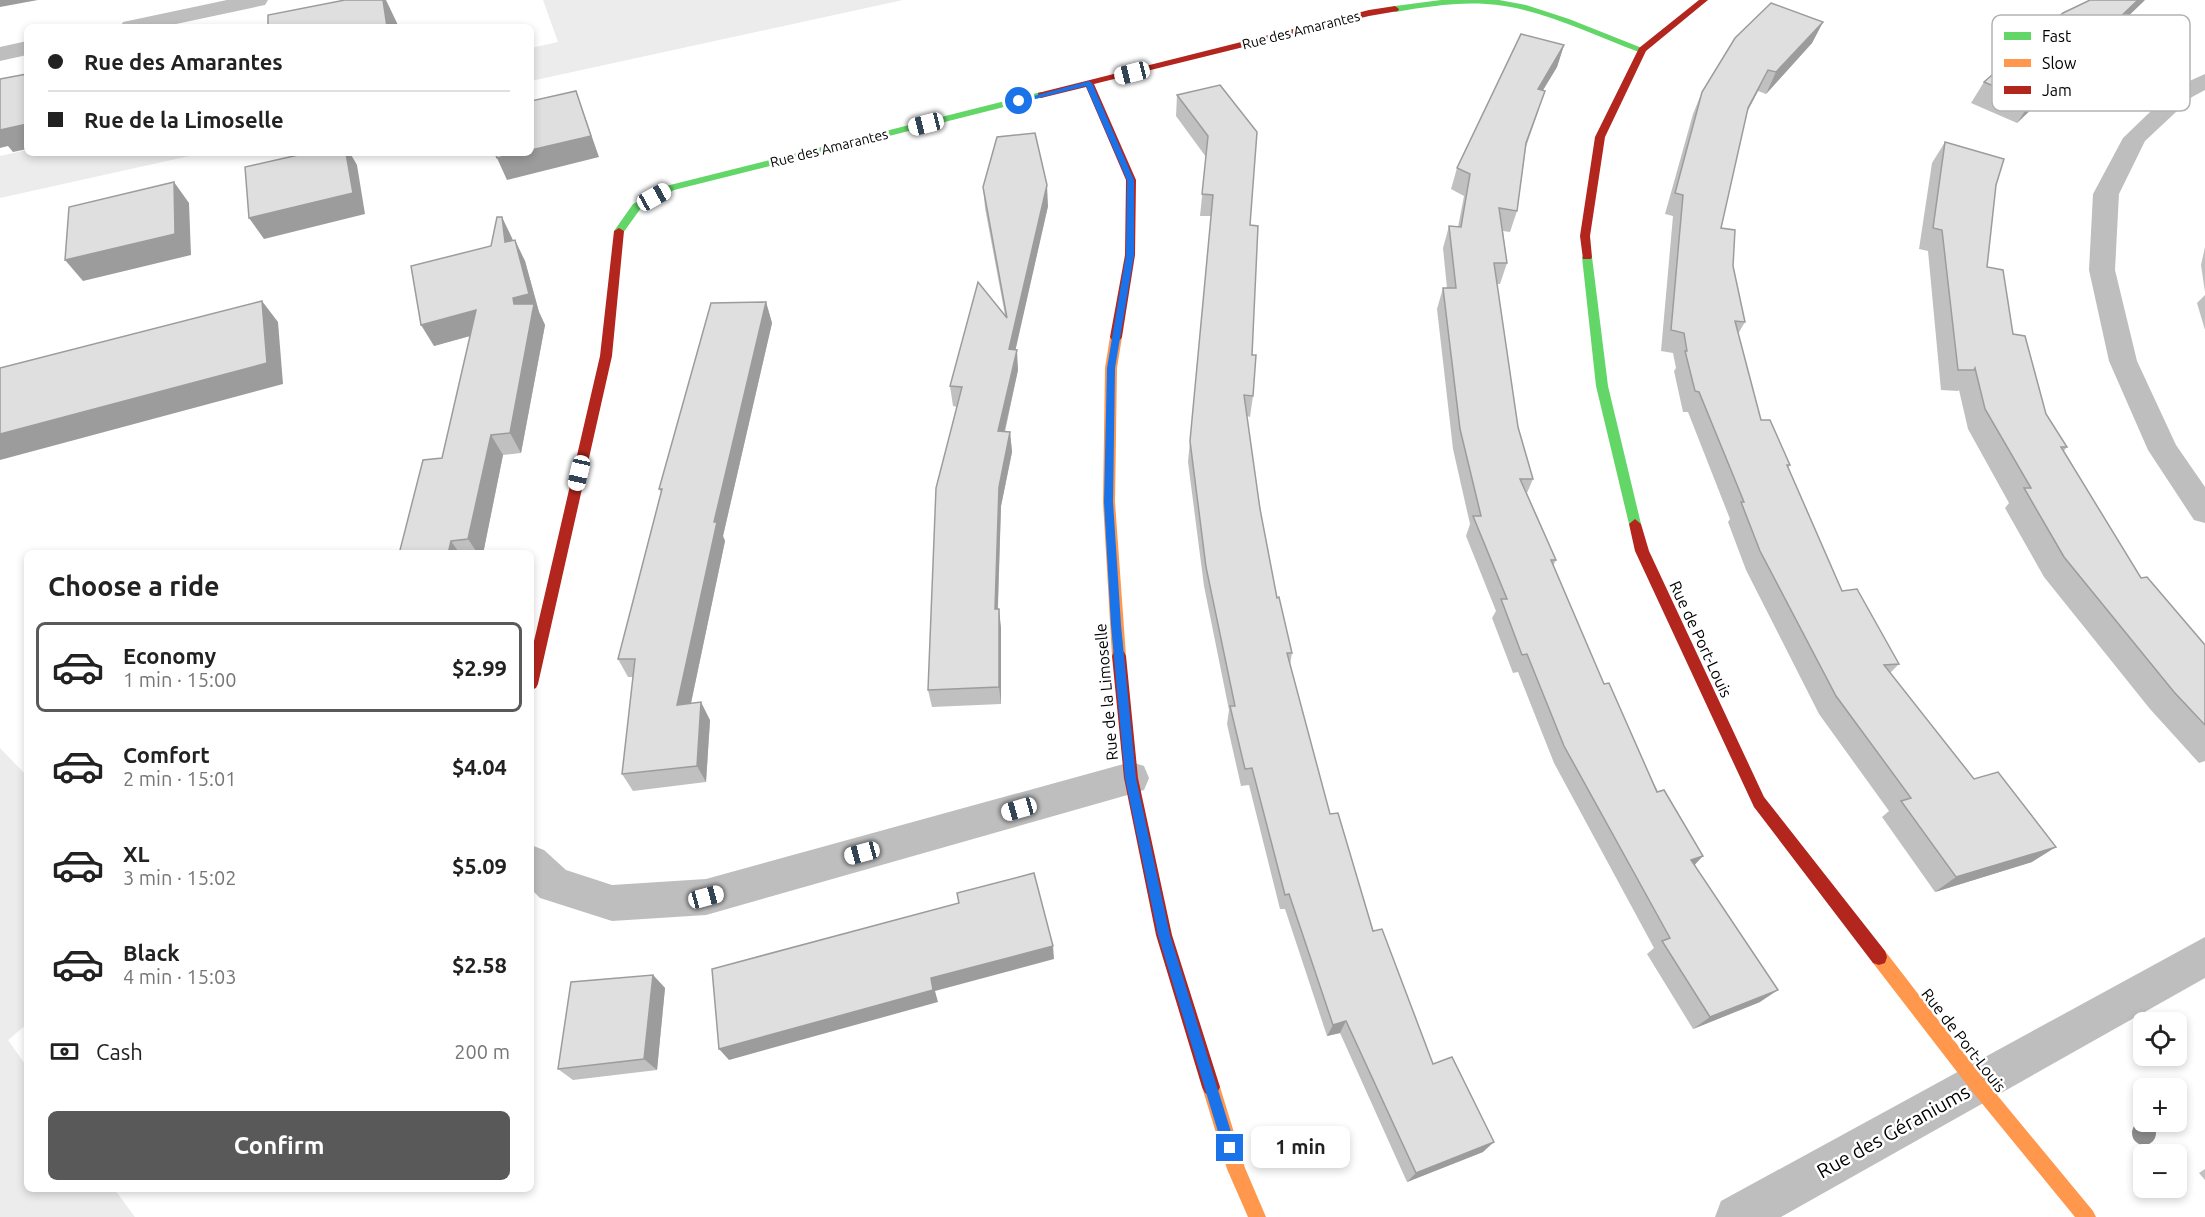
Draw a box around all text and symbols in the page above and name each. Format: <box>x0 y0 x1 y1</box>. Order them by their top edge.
street label: Rue des Amarantes <box>1240 8 1362 52</box>
legend <box>1992 15 2190 111</box>
text: Fast <box>2042 27 2072 45</box>
text: Rue des Amarantes <box>84 49 283 74</box>
text: Slow <box>2042 54 2077 72</box>
car <box>1112 60 1152 86</box>
text: Jam <box>2042 81 2072 99</box>
route start <box>1005 87 1032 114</box>
text: Rue de la Limoselle <box>84 107 284 132</box>
car <box>906 111 946 137</box>
street label: Rue des Amarantes <box>768 126 890 170</box>
car <box>634 180 674 214</box>
car <box>566 453 592 493</box>
text: Choose a ride <box>48 571 220 601</box>
street label: Rue de Port-Louis <box>1666 578 1736 700</box>
street label: Rue de la Limoselle <box>1091 623 1121 761</box>
icon: car <box>51 640 105 694</box>
text: Economy <box>123 643 216 668</box>
text: $2.99 <box>452 655 507 680</box>
text: 1 min · 15:00 <box>123 668 237 691</box>
icon: car <box>51 739 105 793</box>
text: Comfort <box>123 742 210 767</box>
text: $4.04 <box>452 754 507 779</box>
text: 2 min · 15:01 <box>123 767 237 790</box>
car <box>999 795 1039 823</box>
icon: car <box>51 838 105 892</box>
car <box>842 840 882 866</box>
text: XL <box>123 841 150 866</box>
text: $5.09 <box>452 853 507 878</box>
text: 3 min · 15:02 <box>123 866 237 889</box>
car <box>686 884 726 910</box>
icon: car <box>51 937 105 991</box>
text: Black <box>123 940 180 965</box>
text: $2.58 <box>452 952 507 977</box>
text: 4 min · 15:03 <box>123 965 237 988</box>
street label: Rue de Port-Louis <box>1918 985 2010 1095</box>
map controls <box>2133 1012 2187 1198</box>
button: locate <box>2133 1012 2187 1066</box>
icon: cash <box>48 1035 81 1068</box>
text: Cash <box>96 1039 143 1064</box>
text: 200 m <box>454 1040 510 1063</box>
button: + <box>2133 1078 2187 1132</box>
street label: Rue des Géraniums <box>1813 1079 1973 1183</box>
button: Confirm <box>48 1111 510 1180</box>
callout: 1 min <box>1251 1127 1350 1169</box>
route end <box>1216 1134 1243 1161</box>
text: 1 min <box>1275 1135 1326 1158</box>
button: − <box>2133 1144 2187 1198</box>

